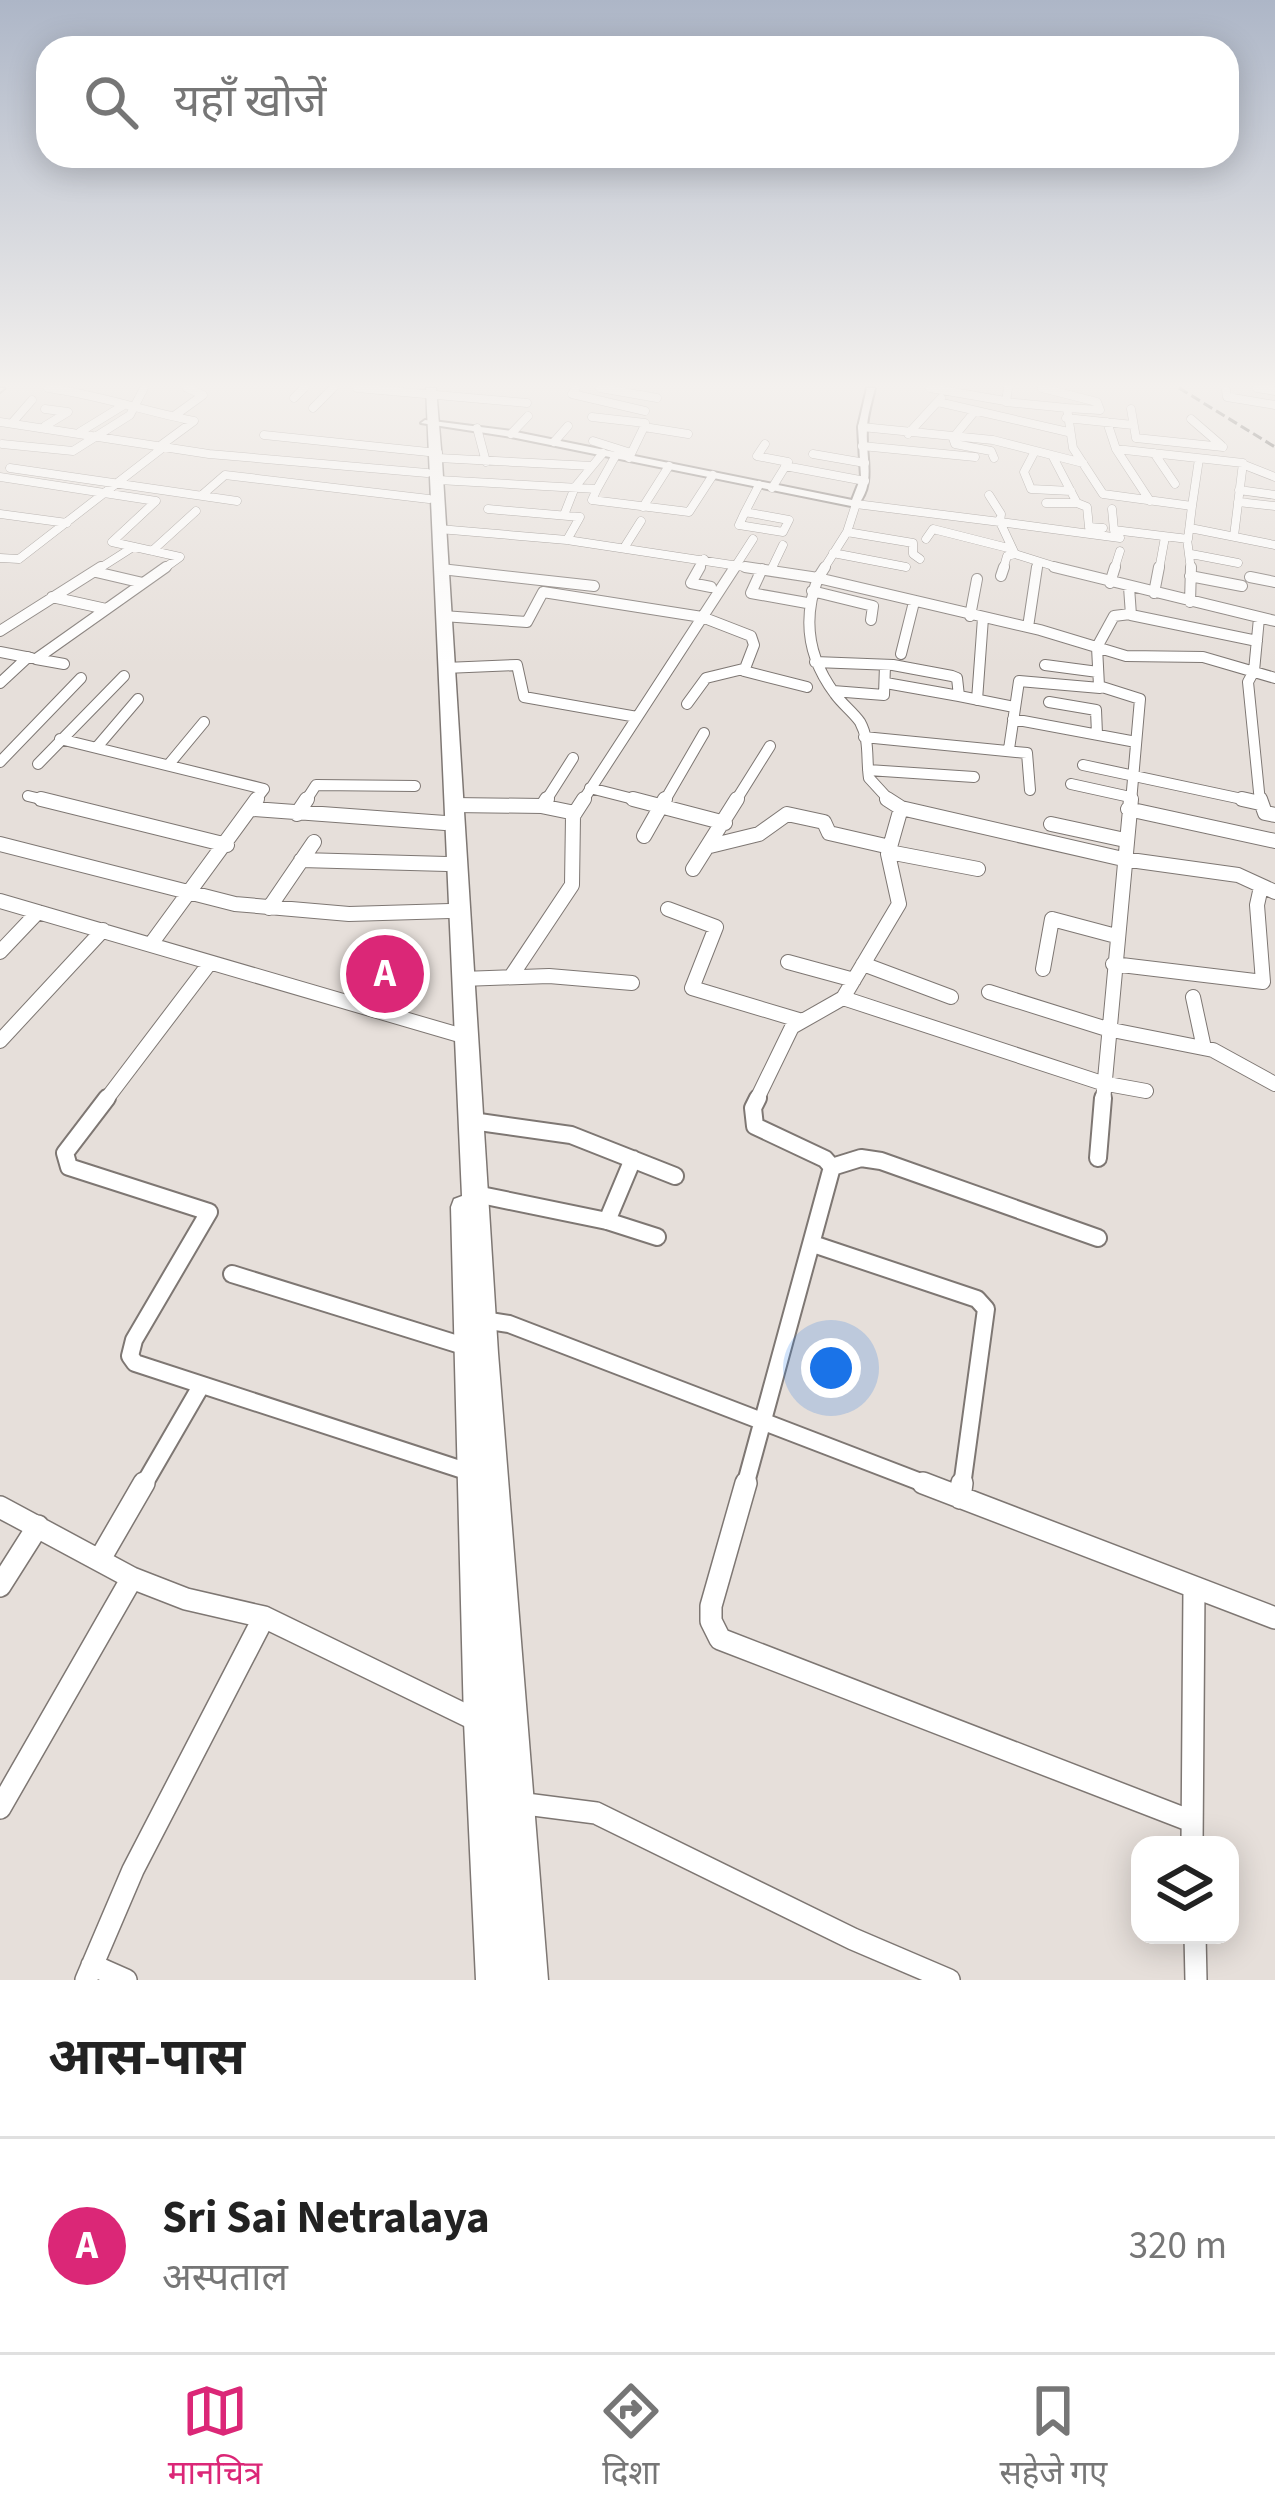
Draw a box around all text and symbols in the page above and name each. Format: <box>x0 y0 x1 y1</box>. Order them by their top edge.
search box <box>36 36 1239 168</box>
icon: search <box>78 69 144 135</box>
text: यहाँ खोजें <box>174 70 327 134</box>
pin: A <box>346 929 424 1019</box>
your location <box>801 1338 861 1398</box>
map controls <box>1131 1836 1239 1944</box>
button: layers <box>1131 1836 1239 1944</box>
text: आस-पास <box>48 2022 245 2094</box>
text: Sri Sai Netralaya <box>162 2186 490 2250</box>
text: A <box>76 2218 98 2274</box>
text: 320 m <box>1129 2218 1227 2274</box>
text: अस्पताल <box>162 2250 288 2306</box>
tab: मानचित्र <box>168 2378 262 2497</box>
tab: दिशा <box>598 2378 664 2497</box>
tab: सहेजे गए <box>999 2378 1107 2497</box>

